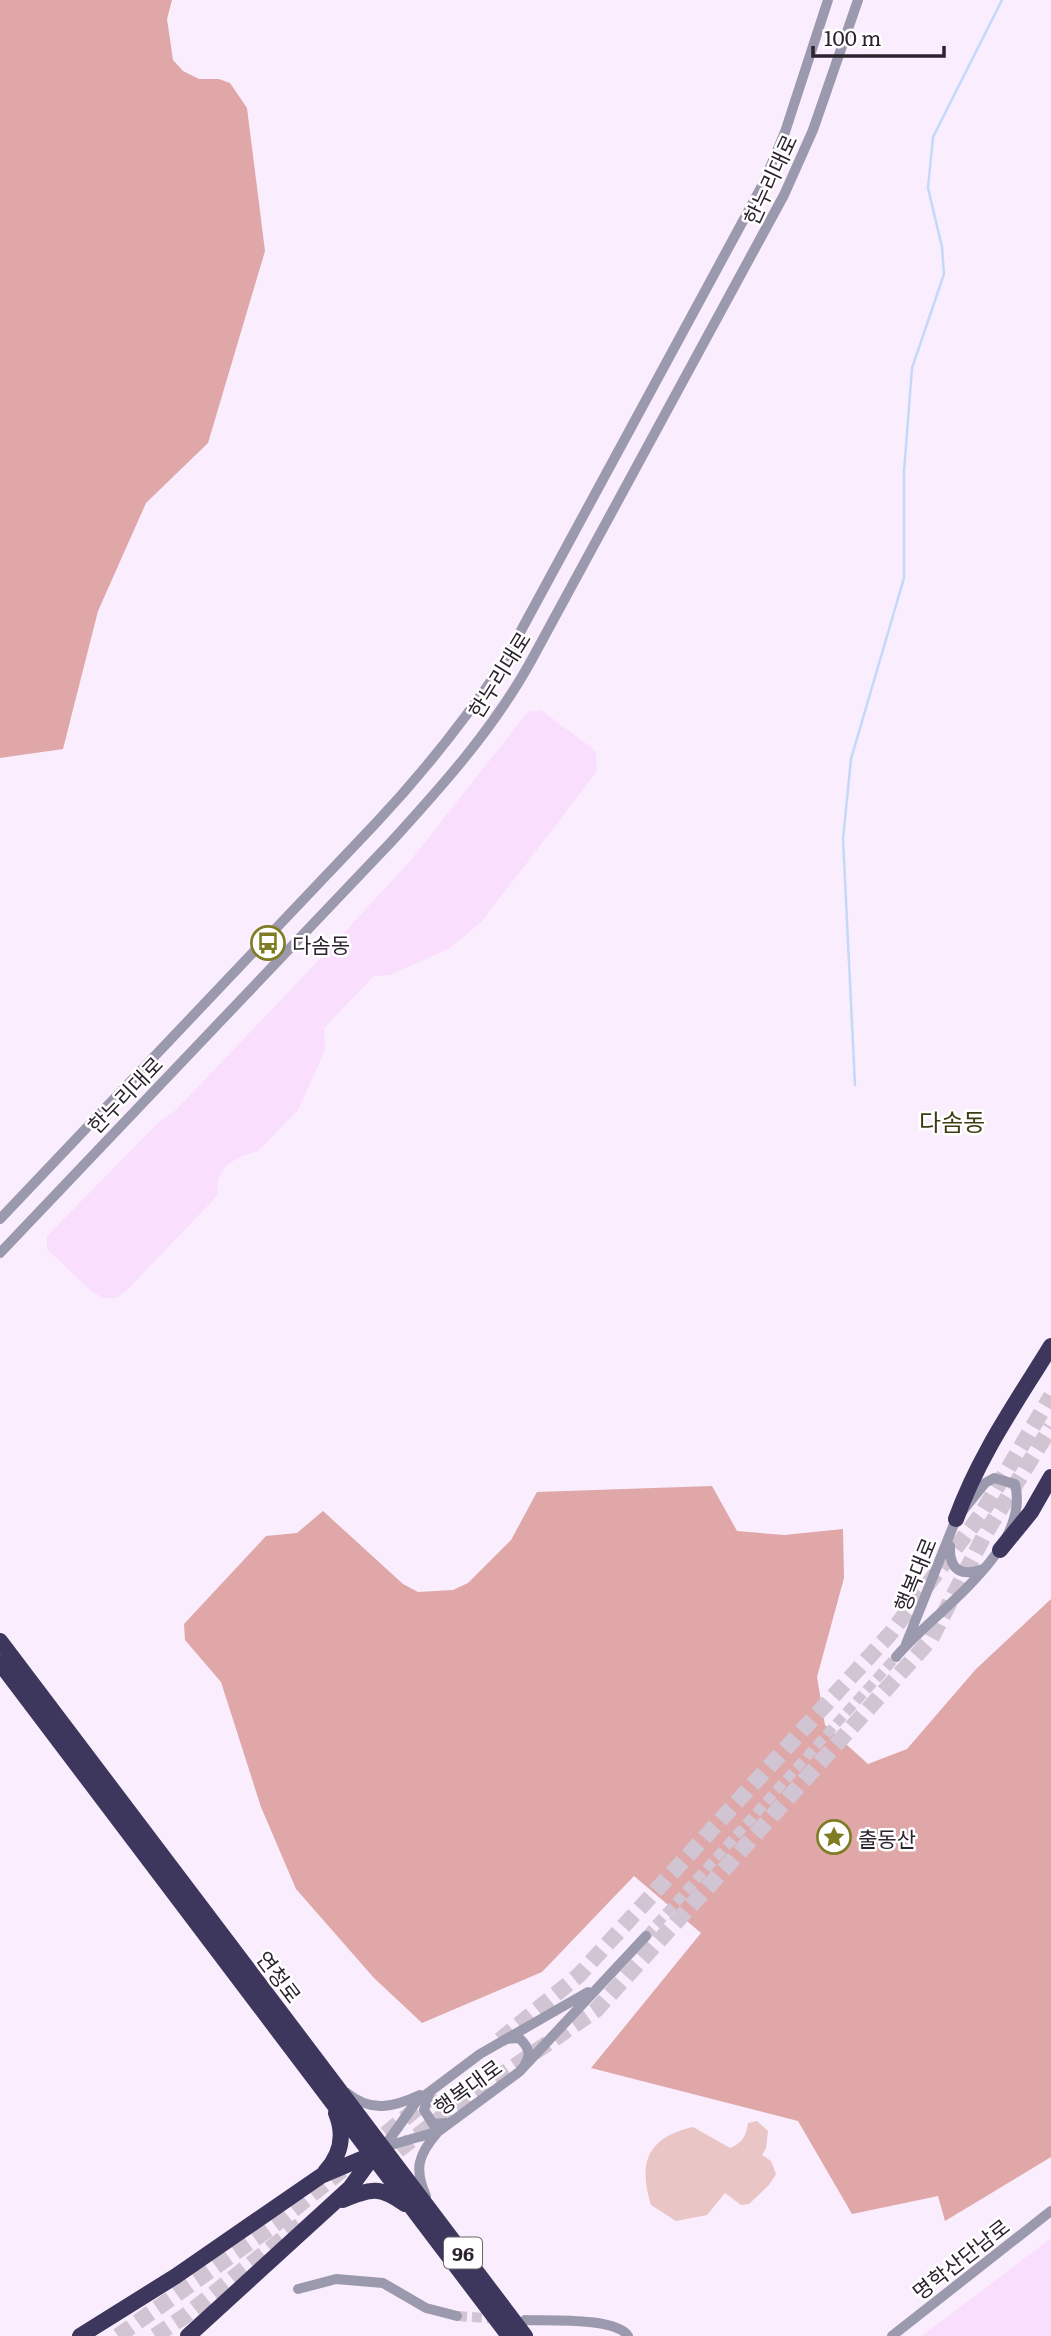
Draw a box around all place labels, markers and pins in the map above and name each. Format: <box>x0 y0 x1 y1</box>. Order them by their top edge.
bus stop icon: 다솜동 <box>249 924 287 962</box>
place label: 다솜동 <box>292 928 350 959</box>
place icon: 출동산 <box>815 1818 853 1856</box>
place label: 출동산 <box>858 1822 916 1853</box>

